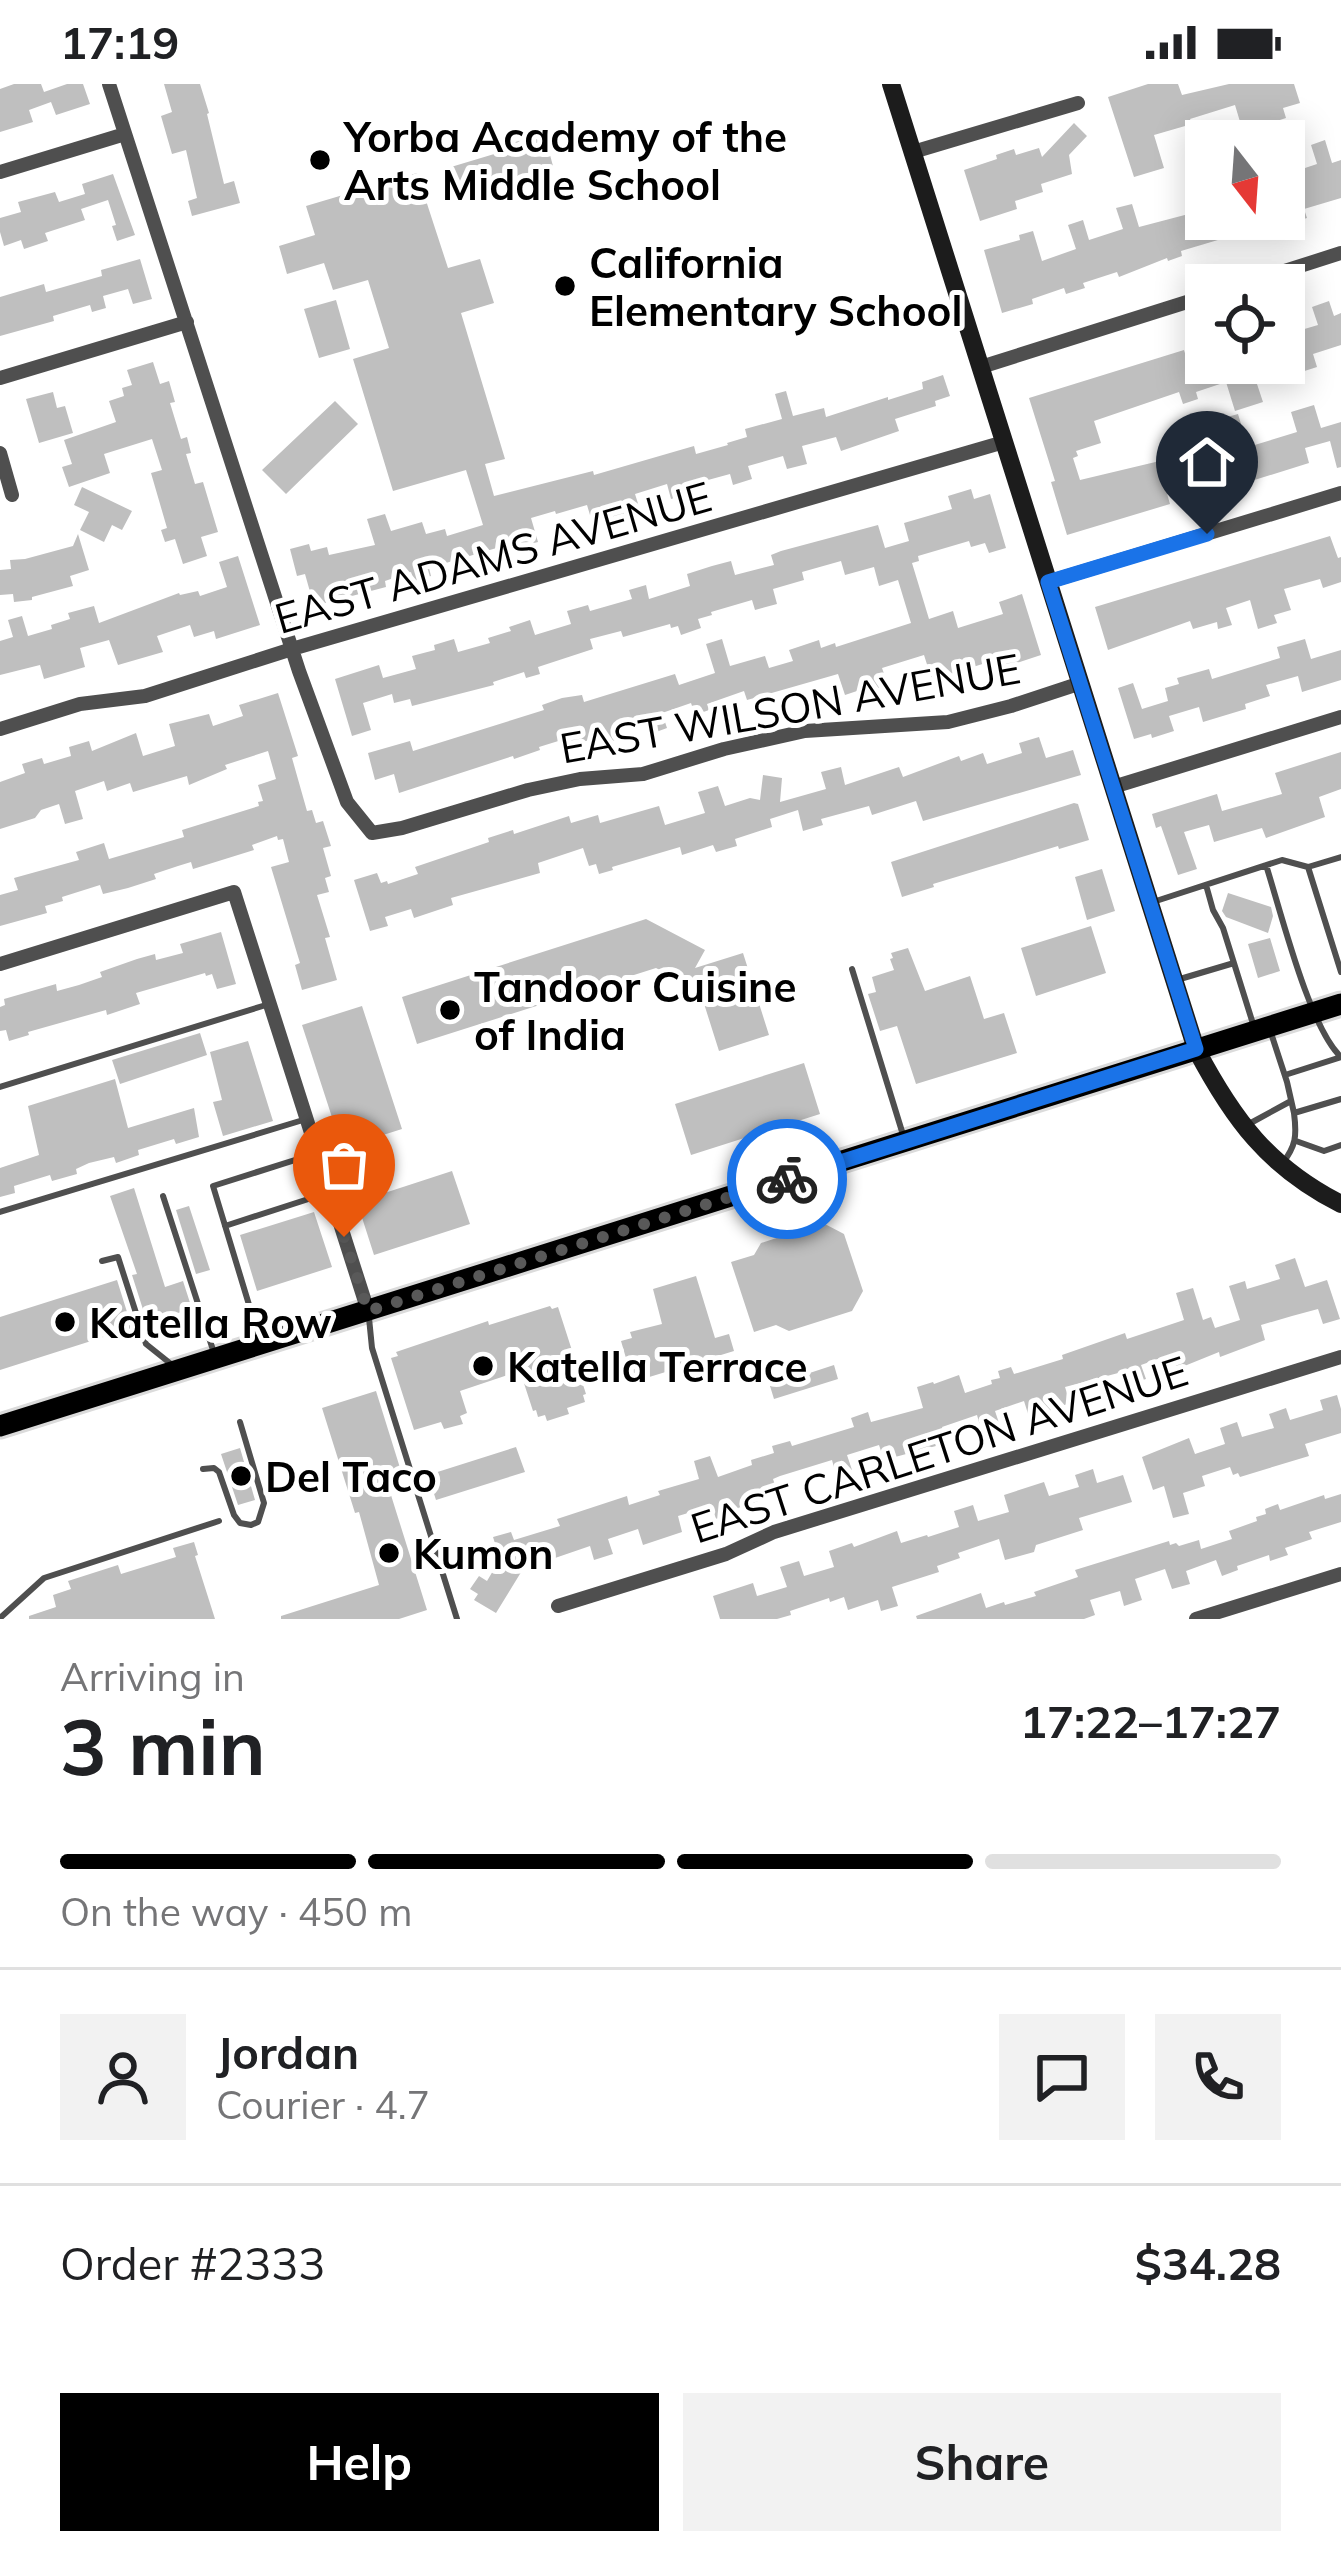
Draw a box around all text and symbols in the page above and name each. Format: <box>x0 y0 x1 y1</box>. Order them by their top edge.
text: 17:19 <box>60 14 179 70</box>
place label: Yorba Academy of the Arts Middle School <box>342 110 787 211</box>
north arrow <box>1185 120 1305 240</box>
map controls <box>1185 120 1305 384</box>
marker: Yorba Academy of the Arts Middle School <box>307 147 333 173</box>
place label: California Elementary School <box>589 236 962 337</box>
button: locate <box>1185 264 1305 384</box>
marker: California Elementary School <box>552 273 578 299</box>
pin <box>1156 411 1258 534</box>
icon: home <box>1174 429 1240 495</box>
street label: EAST ADAMS AVENUE <box>269 469 717 645</box>
street label: EAST WILSON AVENUE <box>556 641 1024 775</box>
place label: Tandoor Cuisine of India <box>474 960 796 1061</box>
marker: Tandoor Cuisine of India <box>437 997 463 1023</box>
pin <box>293 1114 395 1237</box>
courier <box>727 1119 847 1239</box>
icon: bag <box>311 1132 377 1198</box>
icon: bike <box>754 1146 820 1212</box>
place label: Katella Row <box>89 1296 332 1349</box>
marker: Katella Row <box>52 1309 78 1335</box>
place label: Katella Terrace <box>507 1340 808 1393</box>
street label: EAST CARLETON AVENUE <box>684 1344 1194 1554</box>
marker: Katella Terrace <box>470 1353 496 1379</box>
place label: Del Taco <box>265 1450 437 1503</box>
marker: Del Taco <box>228 1463 254 1489</box>
place label: Kumon <box>413 1527 554 1580</box>
marker: Kumon <box>376 1540 402 1566</box>
text: Arriving in <box>60 1652 245 1701</box>
text: 17:22–17:27 <box>1020 1693 1281 1749</box>
text: 3 min <box>60 1697 266 1795</box>
text: On the way · 450 m <box>60 1887 412 1936</box>
button: person <box>60 2014 186 2140</box>
button: chat <box>999 2014 1125 2140</box>
button: phone <box>1155 2014 1281 2140</box>
text: Jordan <box>216 2024 359 2080</box>
text: Courier · 4.7 <box>216 2080 430 2129</box>
text: Order #2333 <box>60 2235 325 2291</box>
text: $34.28 <box>1135 2235 1281 2291</box>
button: Help <box>60 2393 659 2531</box>
button: Share <box>683 2393 1281 2531</box>

